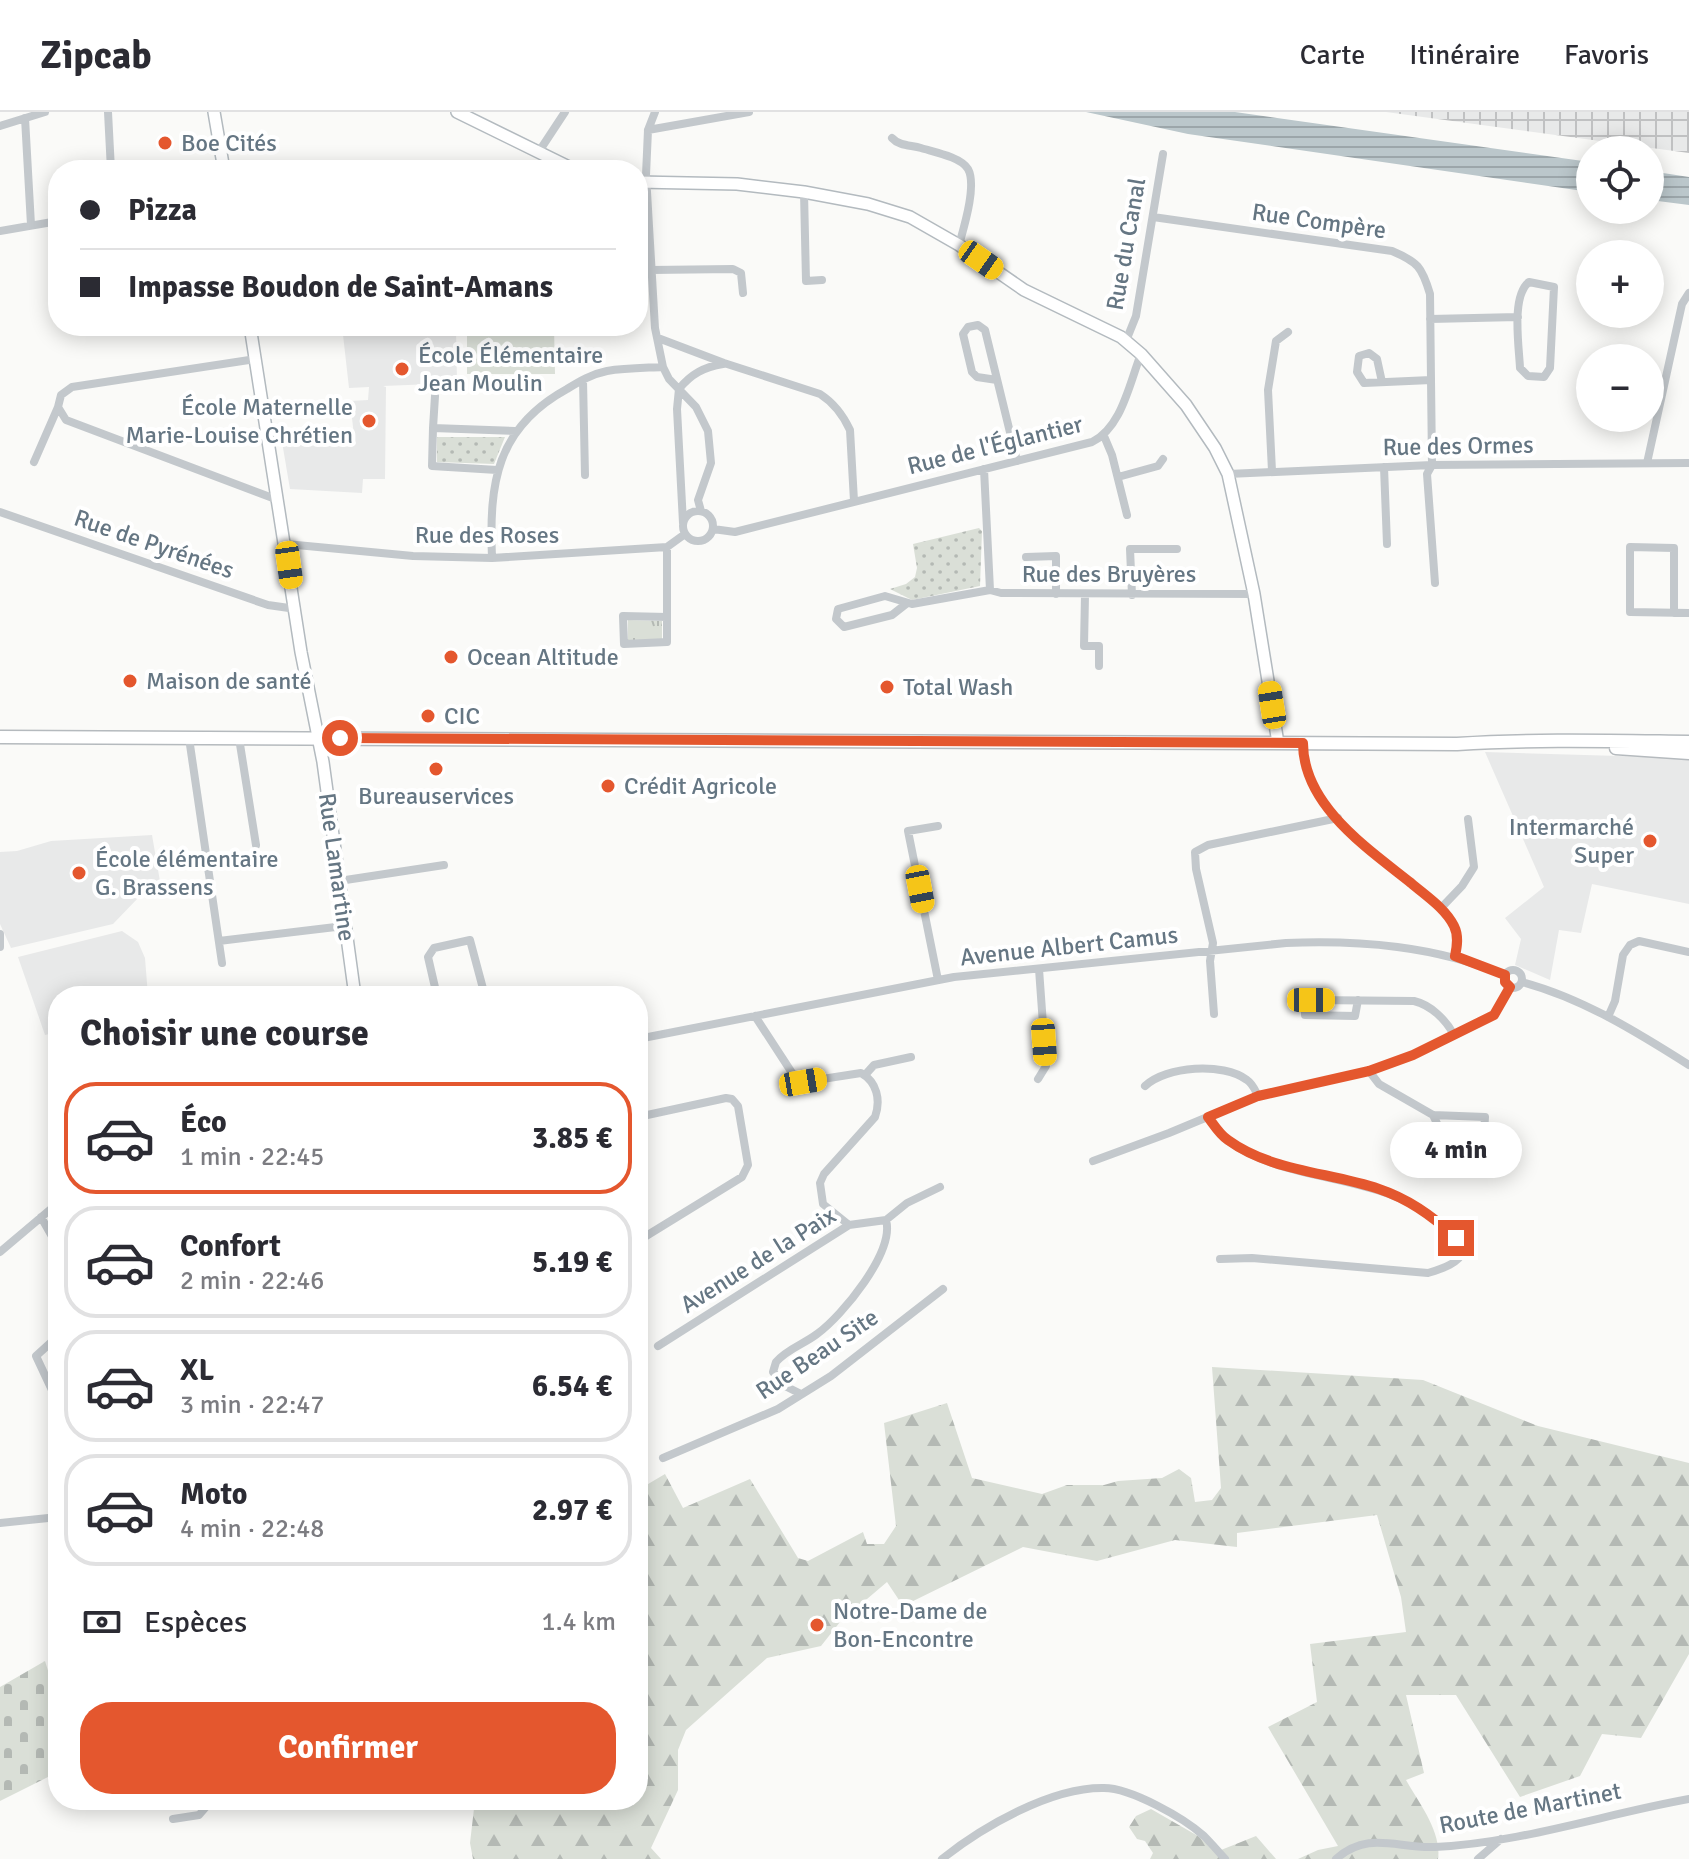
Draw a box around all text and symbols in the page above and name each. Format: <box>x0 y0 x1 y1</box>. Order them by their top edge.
text: Zipcab <box>40 32 152 79</box>
text: Carte <box>1300 38 1365 72</box>
text: Itinéraire <box>1409 38 1520 72</box>
text: Favoris <box>1564 38 1649 72</box>
place label: Boe Cités <box>181 128 277 158</box>
marker: Boe Cités <box>156 134 174 152</box>
map controls <box>1576 136 1664 432</box>
button: locate <box>1576 136 1664 224</box>
street label: Rue du Canal <box>1100 175 1152 313</box>
text: Pizza <box>128 192 197 229</box>
street label: Rue Compère <box>1250 197 1388 245</box>
car <box>954 236 1008 284</box>
button: + <box>1576 240 1664 328</box>
text: Impasse Boudon de Saint-Amans <box>128 269 553 306</box>
place label: École Élémentaire Jean Moulin <box>418 340 603 398</box>
button: − <box>1576 344 1664 432</box>
marker: École Élémentaire Jean Moulin <box>393 360 411 378</box>
place label: École Maternelle Marie-Louise Chrétien <box>125 392 353 450</box>
street label: Rue de l'Églantier <box>904 409 1086 481</box>
marker: École Maternelle Marie-Louise Chrétien <box>360 412 378 430</box>
street label: Rue des Ormes <box>1382 430 1534 462</box>
street label: Rue de Pyrénées <box>70 503 238 585</box>
street label: Rue des Roses <box>415 520 559 550</box>
car <box>274 540 304 590</box>
street label: Rue des Bruyères <box>1022 559 1196 589</box>
place label: Ocean Altitude <box>467 642 619 672</box>
marker: Ocean Altitude <box>442 648 460 666</box>
place label: Maison de santé <box>146 666 311 696</box>
marker: Maison de santé <box>121 672 139 690</box>
place label: Total Wash <box>903 672 1013 702</box>
marker: Total Wash <box>878 678 896 696</box>
car <box>1256 679 1288 731</box>
place label: CIC <box>444 701 480 731</box>
marker: CIC <box>419 707 437 725</box>
route start <box>322 720 358 756</box>
marker: Bureauservices <box>427 760 445 778</box>
place label: Crédit Agricole <box>624 771 777 801</box>
marker: Crédit Agricole <box>599 777 617 795</box>
place label: Bureauservices <box>358 781 514 811</box>
street label: Rue Lamartine <box>312 791 362 943</box>
place label: Intermarché Super <box>1509 812 1634 870</box>
marker: Intermarché Super <box>1641 832 1659 850</box>
place label: École élémentaire G. Brassens <box>95 844 279 902</box>
car <box>904 863 936 915</box>
marker: École élémentaire G. Brassens <box>70 864 88 882</box>
street label: Avenue Albert Camus <box>959 920 1179 972</box>
car <box>1287 988 1335 1012</box>
text: Choisir une course <box>80 1011 369 1056</box>
car <box>1030 1017 1058 1067</box>
car <box>777 1066 829 1098</box>
icon: car <box>84 1102 156 1174</box>
text: Éco <box>180 1104 227 1141</box>
text: 3.85 € <box>532 1120 612 1157</box>
callout: 4 min <box>1390 1122 1522 1178</box>
text: 4 min <box>1425 1134 1487 1166</box>
text: 1 min · 22:45 <box>180 1141 324 1173</box>
street label: Avenue de la Paix <box>675 1200 841 1320</box>
route end <box>1438 1220 1474 1256</box>
icon: car <box>84 1226 156 1298</box>
text: Confort <box>180 1228 281 1265</box>
text: 5.19 € <box>532 1244 612 1281</box>
text: 2 min · 22:46 <box>180 1265 324 1297</box>
street label: Rue Beau Site <box>750 1302 884 1406</box>
icon: car <box>84 1350 156 1422</box>
text: XL <box>180 1352 214 1389</box>
text: 6.54 € <box>532 1368 612 1405</box>
text: 3 min · 22:47 <box>180 1389 324 1421</box>
icon: car <box>84 1474 156 1546</box>
text: Moto <box>180 1476 247 1513</box>
text: 2.97 € <box>532 1492 612 1529</box>
text: 4 min · 22:48 <box>180 1513 324 1545</box>
place label: Notre-Dame de Bon-Encontre <box>833 1596 987 1654</box>
icon: cash <box>80 1600 124 1644</box>
text: Espèces <box>144 1604 247 1641</box>
text: 1.4 km <box>542 1606 616 1638</box>
marker: Notre-Dame de Bon-Encontre <box>808 1616 826 1634</box>
button: Confirmer <box>80 1702 616 1794</box>
street label: Route de Martinet <box>1436 1776 1624 1840</box>

